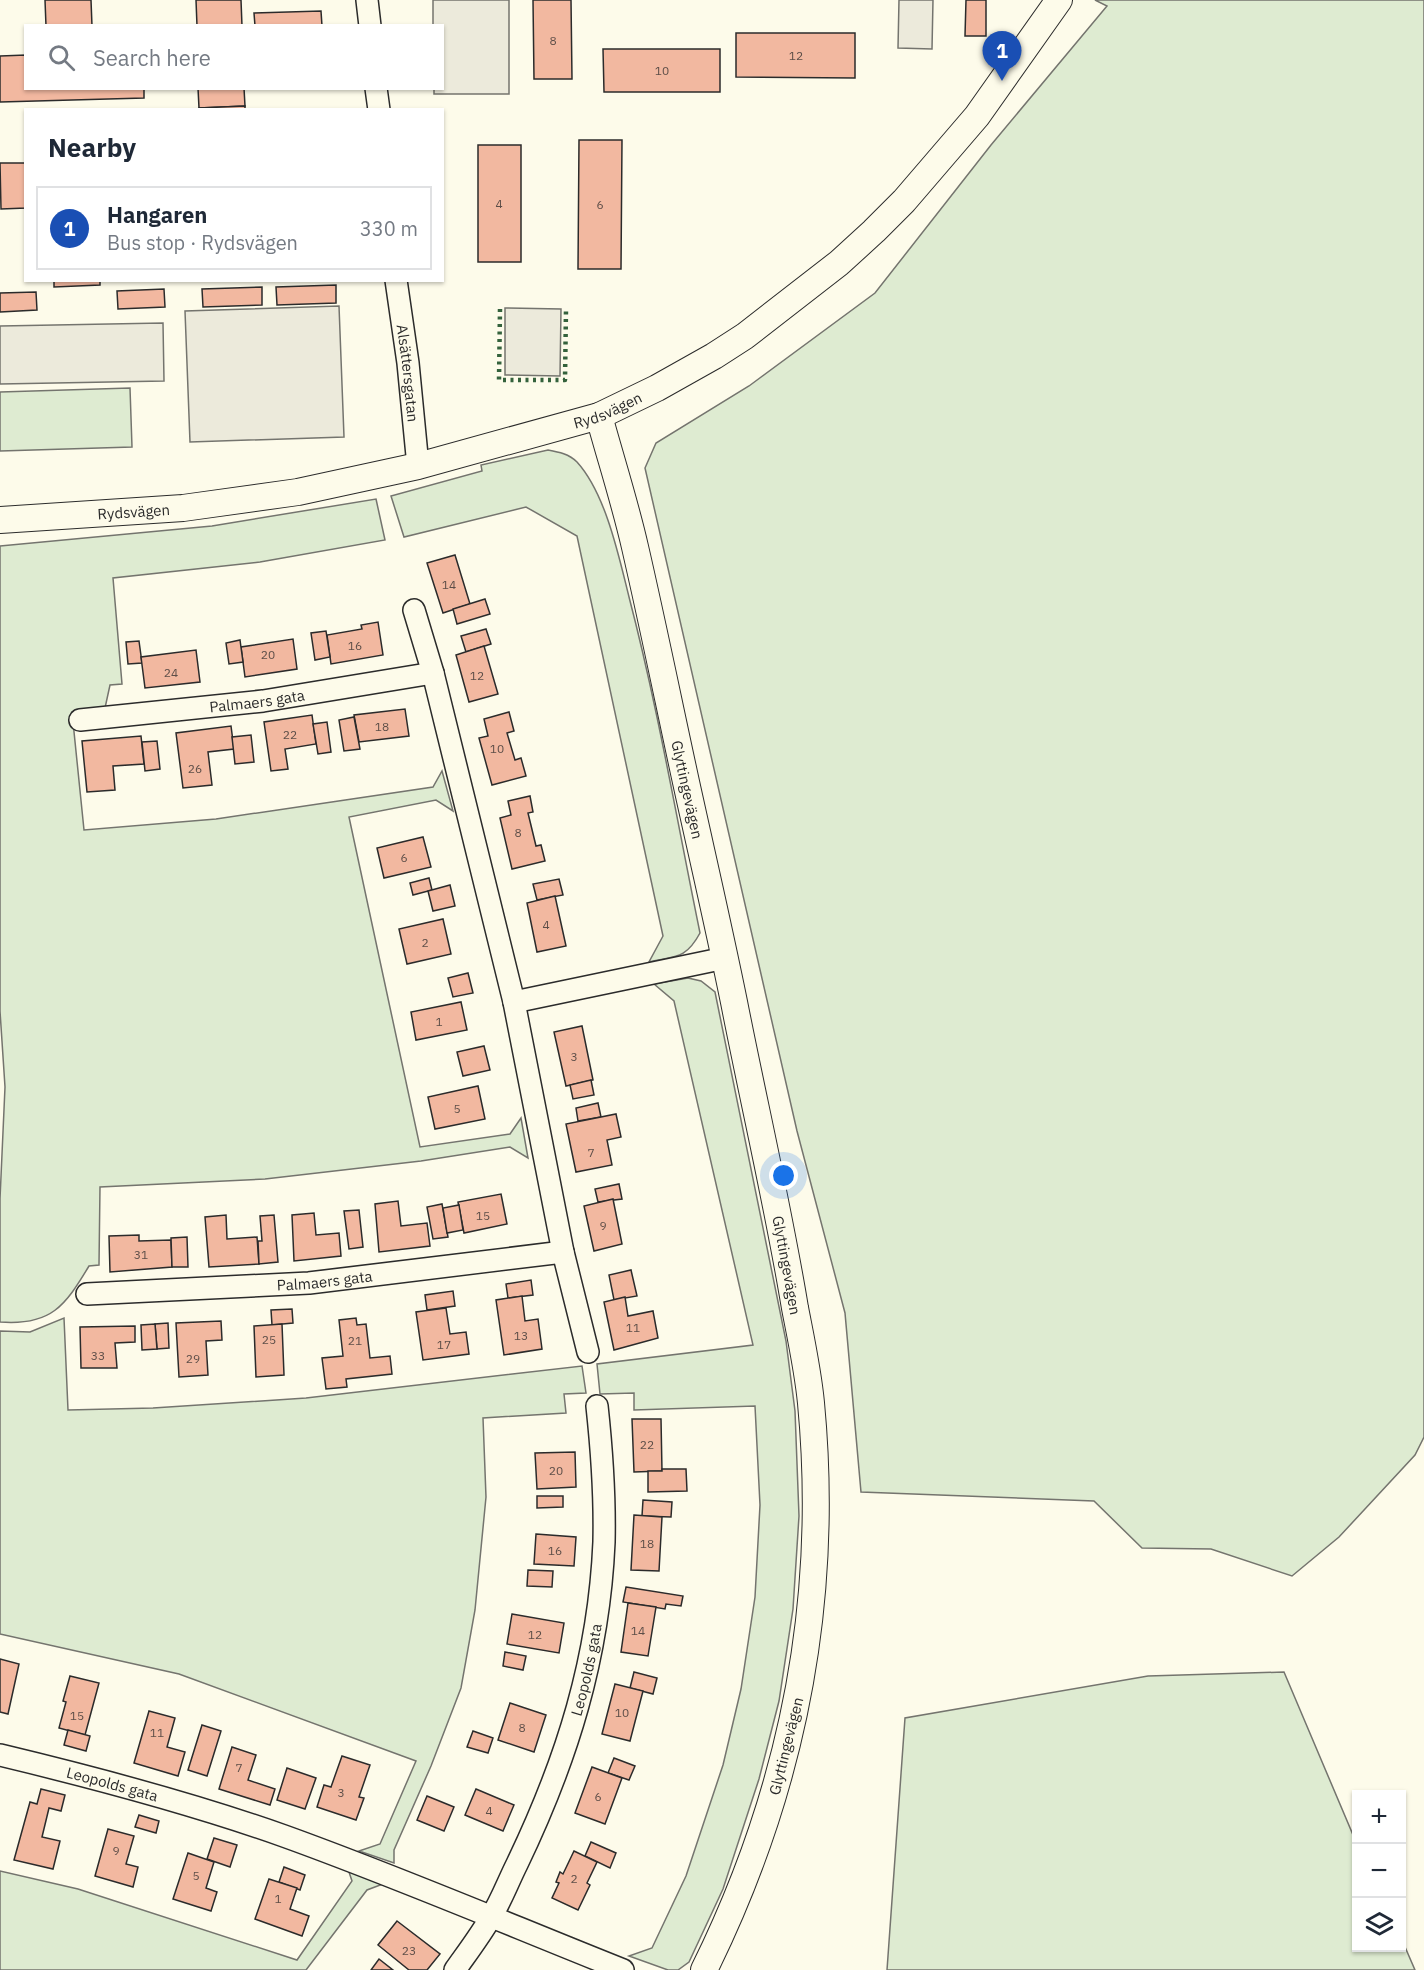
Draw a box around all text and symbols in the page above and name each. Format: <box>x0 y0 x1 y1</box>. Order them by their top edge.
search box <box>24 24 444 90</box>
pin: 1 <box>982 32 1022 81</box>
house number: 8 <box>549 33 557 48</box>
icon: search <box>45 41 78 74</box>
text: Search here <box>93 43 211 72</box>
house number: 12 <box>789 48 803 63</box>
house number: 10 <box>655 63 669 78</box>
text: Nearby <box>48 130 136 164</box>
house number: 4 <box>495 196 503 211</box>
house number: 6 <box>596 197 604 212</box>
text: Hangaren <box>107 200 207 229</box>
text: 1 <box>64 215 76 242</box>
text: 330 m <box>360 215 418 242</box>
text: Bus stop · Rydsvägen <box>107 229 298 256</box>
street label: Alsättersgatan <box>393 323 423 423</box>
street label: Rydsvägen <box>571 387 645 432</box>
street label: Rydsvägen <box>97 499 171 523</box>
house number: 14 <box>442 577 456 592</box>
house number: 16 <box>348 638 362 653</box>
house number: 20 <box>261 647 275 662</box>
house number: 24 <box>164 665 178 680</box>
house number: 12 <box>470 668 484 683</box>
street label: Palmaers gata <box>208 685 306 716</box>
house number: 18 <box>375 719 389 734</box>
house number: 22 <box>283 727 297 742</box>
street label: Glyttingevägen <box>668 738 708 841</box>
house number: 10 <box>490 741 504 756</box>
house number: 26 <box>188 761 202 776</box>
house number: 8 <box>514 825 522 840</box>
house number: 6 <box>400 850 408 865</box>
house number: 4 <box>542 917 550 932</box>
house number: 2 <box>421 935 429 950</box>
house number: 1 <box>435 1014 443 1029</box>
house number: 3 <box>570 1049 578 1064</box>
house number: 5 <box>453 1101 461 1116</box>
house number: 7 <box>587 1145 595 1160</box>
your location <box>769 1161 798 1190</box>
house number: 15 <box>476 1208 490 1223</box>
street label: Glyttingevägen <box>769 1214 806 1316</box>
house number: 9 <box>599 1218 607 1233</box>
house number: 31 <box>134 1247 148 1262</box>
street label: Palmaers gata <box>276 1266 373 1294</box>
house number: 11 <box>626 1320 640 1335</box>
house number: 13 <box>514 1328 528 1343</box>
house number: 25 <box>262 1332 276 1347</box>
house number: 21 <box>348 1333 362 1348</box>
house number: 17 <box>437 1337 451 1352</box>
house number: 33 <box>91 1348 105 1363</box>
house number: 29 <box>186 1351 200 1366</box>
house number: 22 <box>640 1437 654 1452</box>
house number: 20 <box>549 1463 563 1478</box>
house number: 18 <box>640 1536 654 1551</box>
house number: 16 <box>548 1543 562 1558</box>
street label: Leopolds gata <box>566 1622 605 1718</box>
house number: 14 <box>631 1623 645 1638</box>
house number: 12 <box>528 1627 542 1642</box>
street label: Glyttingevägen <box>765 1695 807 1797</box>
house number: 10 <box>615 1705 629 1720</box>
house number: 15 <box>70 1708 84 1723</box>
house number: 8 <box>518 1720 526 1735</box>
house number: 11 <box>150 1725 164 1740</box>
house number: 7 <box>235 1760 243 1775</box>
street label: Leopolds gata <box>65 1762 160 1805</box>
house number: 3 <box>337 1785 345 1800</box>
house number: 6 <box>594 1789 602 1804</box>
map controls <box>1352 1790 1406 1952</box>
button: + <box>1352 1790 1406 1844</box>
house number: 4 <box>485 1803 493 1818</box>
house number: 9 <box>112 1843 120 1858</box>
button: − <box>1352 1844 1406 1898</box>
house number: 5 <box>192 1868 200 1883</box>
house number: 2 <box>570 1871 578 1886</box>
house number: 1 <box>274 1891 282 1906</box>
button: layers <box>1352 1898 1406 1952</box>
house number: 23 <box>402 1943 416 1958</box>

